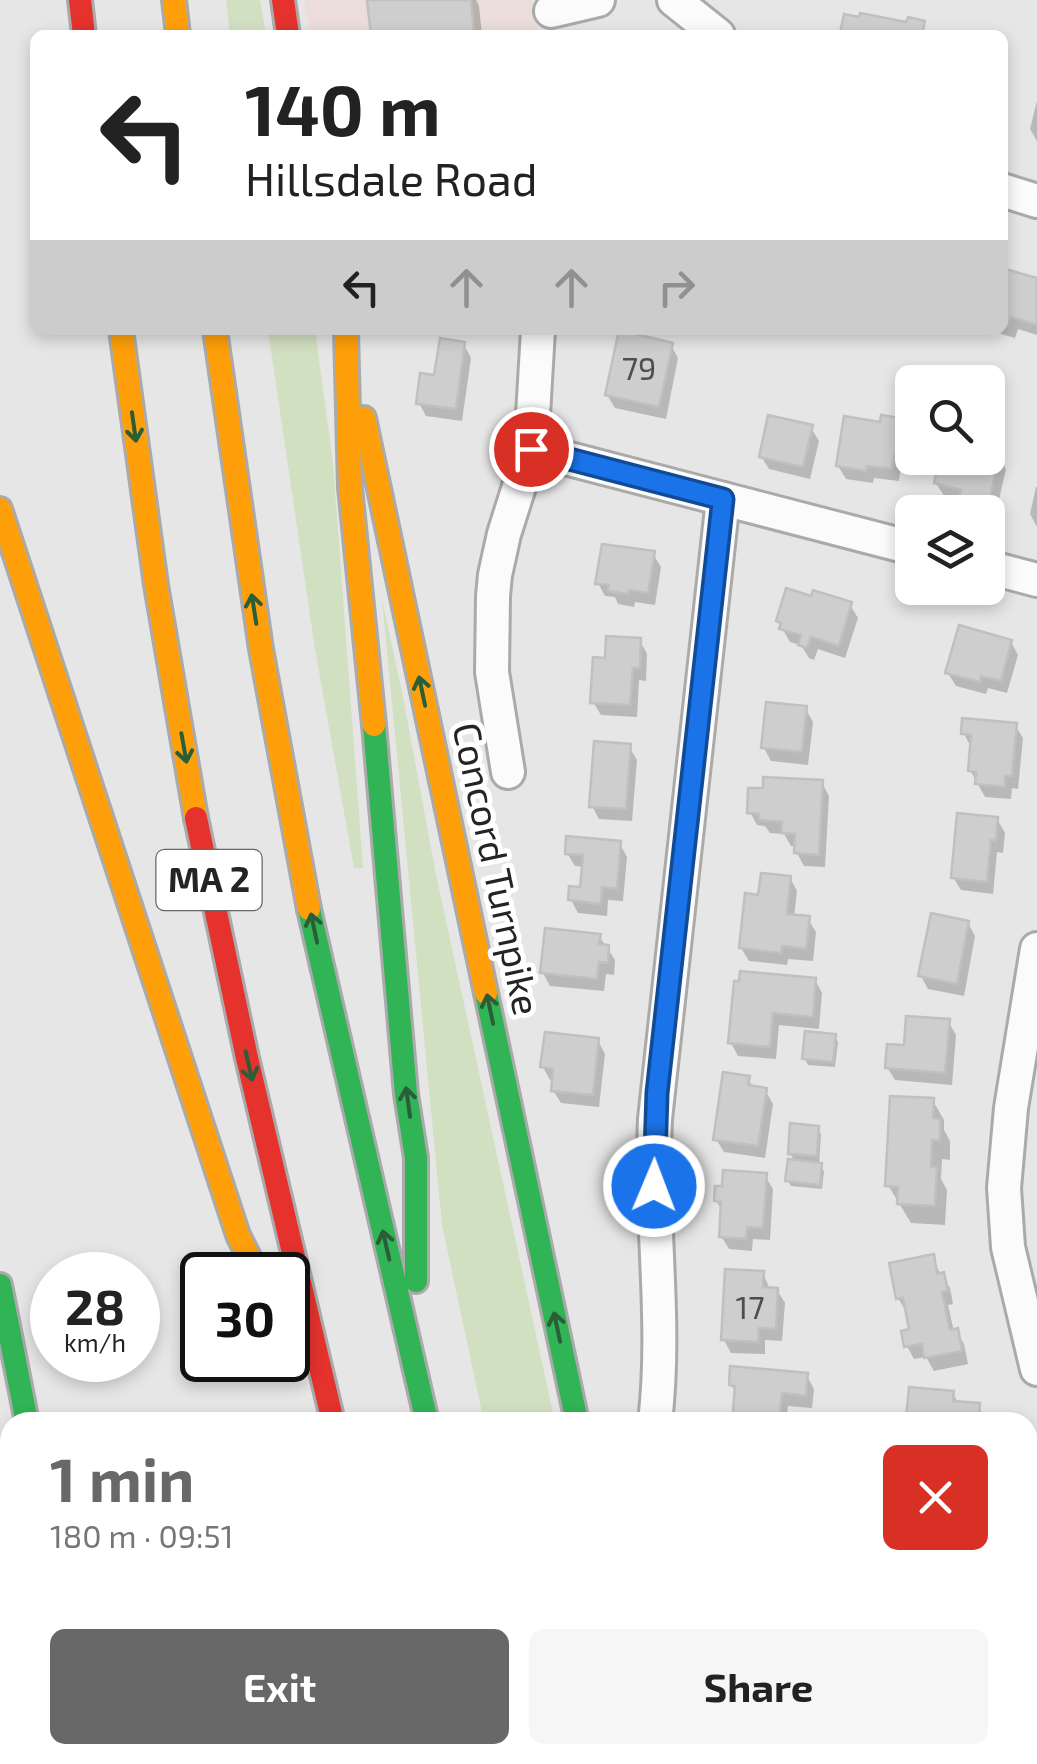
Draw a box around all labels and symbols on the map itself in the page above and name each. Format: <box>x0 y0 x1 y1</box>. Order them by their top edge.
house number: 79 <box>622 348 656 386</box>
pin <box>489 407 574 492</box>
one-way arrow <box>125 410 144 442</box>
one-way arrow <box>244 593 263 626</box>
one-way arrow <box>412 676 431 708</box>
street label: Concord Turnpike <box>445 718 551 1019</box>
one-way arrow <box>175 731 194 764</box>
road number: MA 2 <box>156 850 262 910</box>
one-way arrow <box>303 913 322 945</box>
one-way arrow <box>479 994 498 1026</box>
one-way arrow <box>241 1049 259 1081</box>
one-way arrow <box>398 1087 416 1119</box>
position arrow <box>602 1134 706 1238</box>
one-way arrow <box>376 1230 394 1262</box>
speed limit sign: 30 <box>180 1252 310 1382</box>
house number: 17 <box>735 1287 765 1325</box>
one-way arrow <box>547 1312 565 1344</box>

